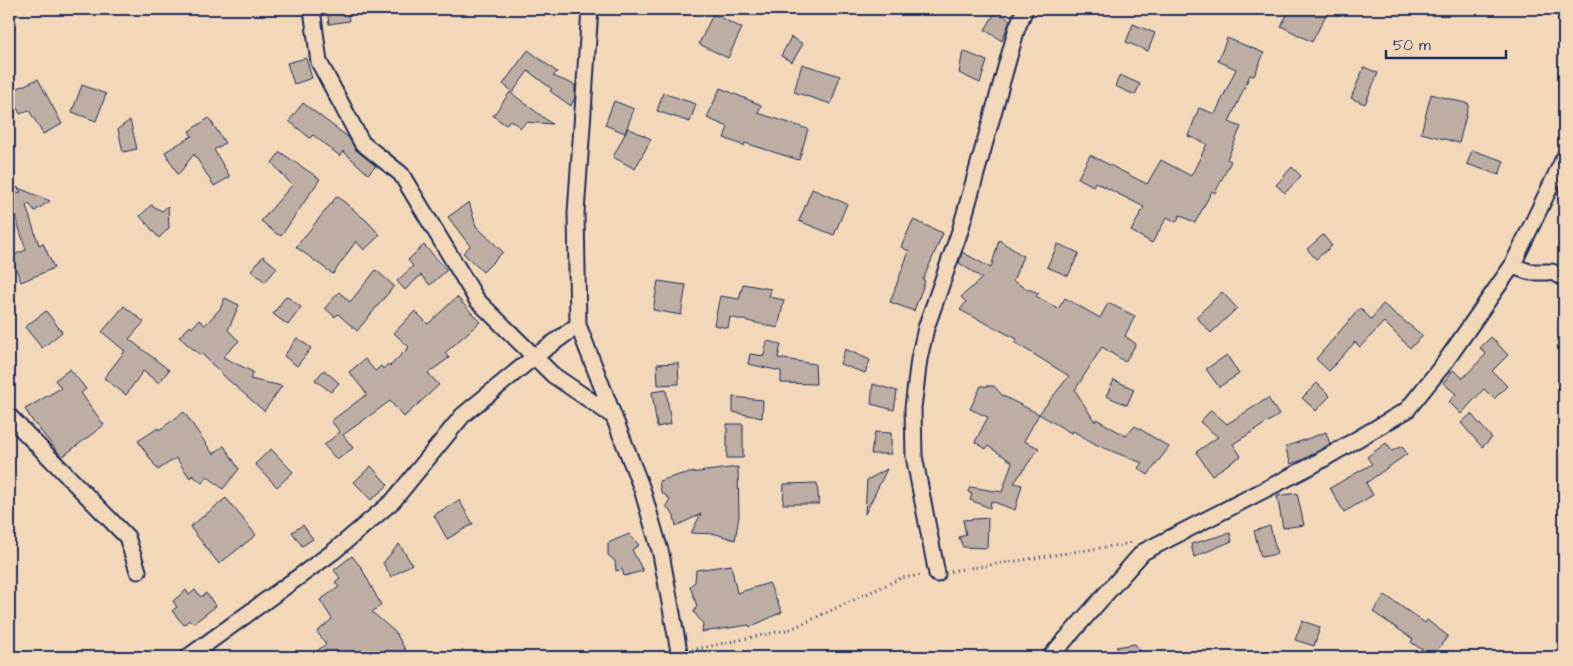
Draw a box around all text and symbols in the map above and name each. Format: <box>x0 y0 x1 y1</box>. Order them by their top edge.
scale bar <box>1386 28 1506 60</box>
text: 50 m <box>1393 35 1431 56</box>

